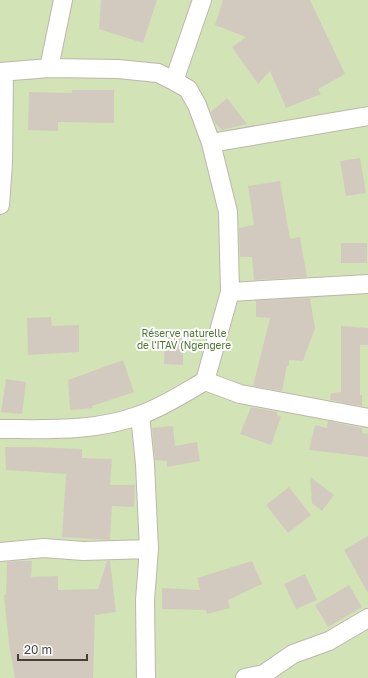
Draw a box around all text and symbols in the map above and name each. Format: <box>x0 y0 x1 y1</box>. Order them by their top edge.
park label: Réserve naturelle de l'ITAV (Ngengere <box>137 327 231 351</box>
scale bar <box>18 636 87 662</box>
text: 20 m <box>24 642 52 657</box>

